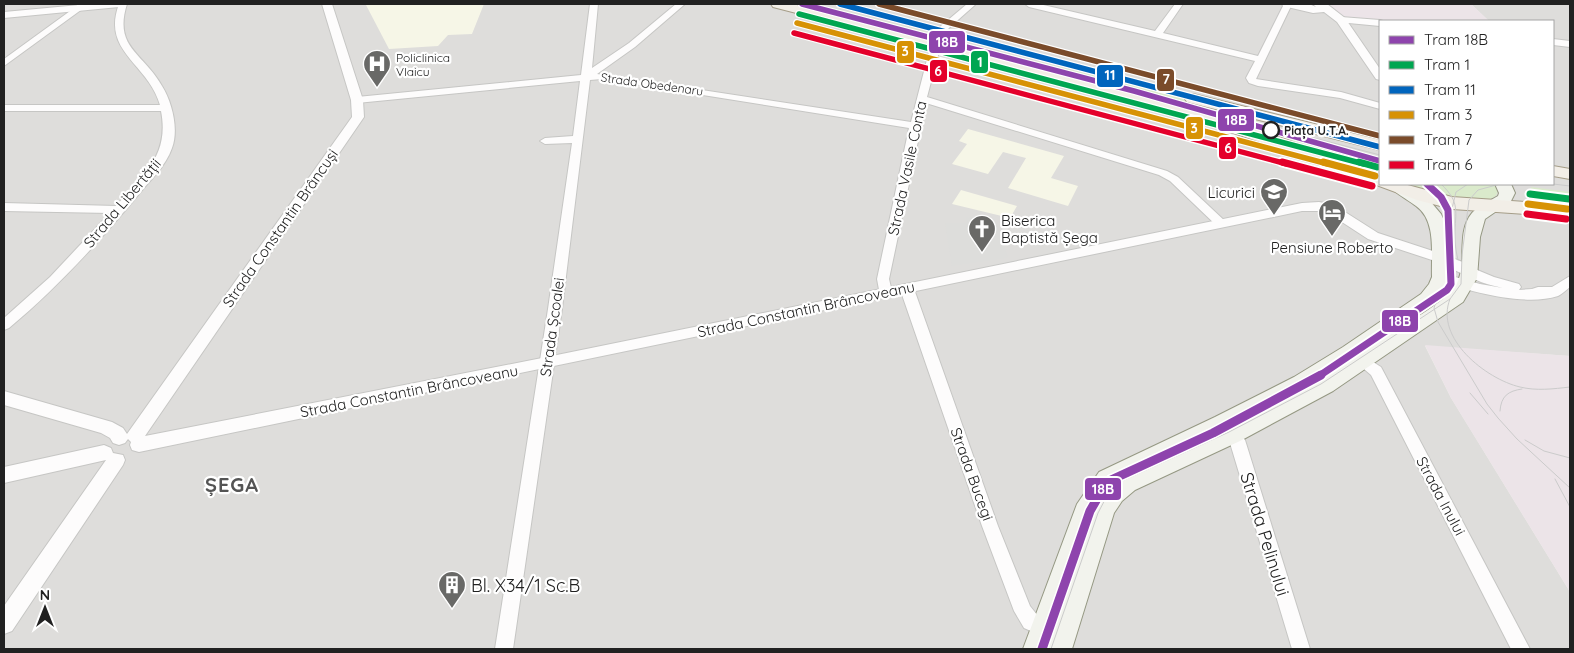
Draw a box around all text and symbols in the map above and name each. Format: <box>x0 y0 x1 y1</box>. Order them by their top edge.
legend <box>1379 20 1554 185</box>
line badge: 18B <box>928 30 966 54</box>
text: Tram 18B <box>1424 30 1488 49</box>
text: 18B <box>936 33 958 51</box>
line badge: 3 <box>896 40 915 64</box>
text: 3 <box>901 42 909 60</box>
hospital icon: Policlinica Vlaicu <box>362 49 392 88</box>
place label: Policlinica Vlaicu <box>396 50 450 79</box>
line badge: 1 <box>970 50 989 74</box>
text: 1 <box>977 53 983 71</box>
text: Tram 1 <box>1424 55 1470 74</box>
line badge: 6 <box>929 59 948 83</box>
text: 6 <box>934 62 942 80</box>
line badge: 11 <box>1096 64 1124 88</box>
text: 11 <box>1105 66 1115 84</box>
line badge: 7 <box>1156 68 1175 92</box>
street label: Strada Obedenaru <box>600 69 704 99</box>
text: 7 <box>1162 70 1170 88</box>
text: Tram 11 <box>1424 80 1476 99</box>
street label: Strada Vasile Conta <box>883 99 931 237</box>
text: Tram 3 <box>1424 105 1473 124</box>
line badge: 18B <box>1217 108 1255 132</box>
text: 18B <box>1225 111 1247 129</box>
line badge: 3 <box>1185 116 1204 140</box>
text: 3 <box>1190 119 1198 137</box>
marker: Piața U.T.A. <box>1262 121 1280 139</box>
place label: Piața U.T.A. <box>1284 123 1349 139</box>
text: Tram 7 <box>1424 130 1473 149</box>
line badge: 6 <box>1218 136 1237 160</box>
text: 6 <box>1224 139 1232 157</box>
street label: Strada Constantin Brâncuși <box>218 145 342 311</box>
street label: Strada Libertății <box>79 154 165 252</box>
text: Tram 6 <box>1424 155 1473 174</box>
school or university icon: Licurici <box>1259 177 1289 216</box>
place label: Licurici <box>1208 183 1255 202</box>
hotel icon: Pensiune Roberto <box>1317 198 1347 237</box>
place label: Biserica Baptistă Șega <box>1001 211 1098 247</box>
church icon: Biserica Baptistă Șega <box>967 214 997 253</box>
place label: Pensiune Roberto <box>1271 238 1393 257</box>
street label: Strada Școalei <box>536 276 568 378</box>
street label: Strada Constantin Brâncoveanu <box>696 277 916 341</box>
line badge: 18B <box>1381 309 1419 333</box>
text: 18B <box>1389 312 1411 330</box>
street label: Strada Constantin Brâncoveanu <box>298 361 520 421</box>
street label: Strada Bucegi <box>946 425 998 523</box>
street label: Strada Inului <box>1412 453 1470 539</box>
street label: Strada Pelinului <box>1235 469 1295 599</box>
district label: ȘEGA <box>205 472 259 497</box>
line badge: 18B <box>1084 477 1122 501</box>
text: 18B <box>1092 480 1114 498</box>
building icon: Bl. X34/1 Sc.B <box>437 570 467 609</box>
place label: Bl. X34/1 Sc.B <box>471 574 580 597</box>
north arrow <box>20 583 70 633</box>
text: N <box>40 586 50 604</box>

